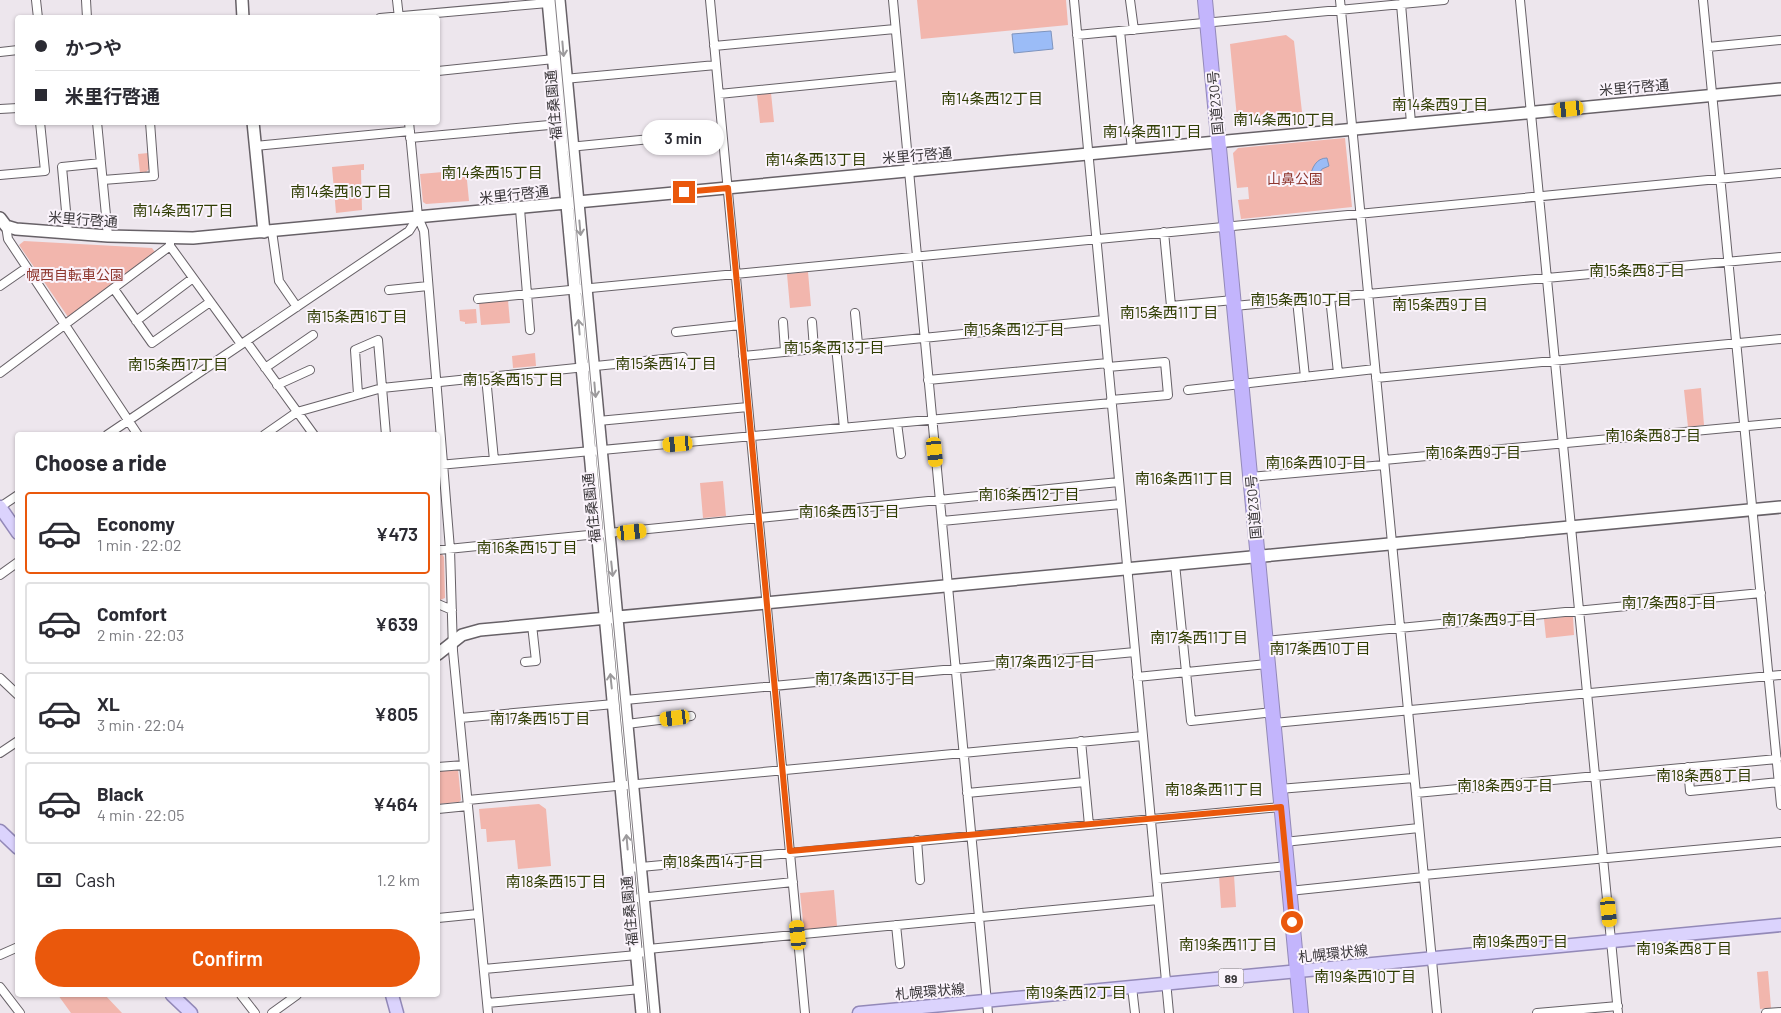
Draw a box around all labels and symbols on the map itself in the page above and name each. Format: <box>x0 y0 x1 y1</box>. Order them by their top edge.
one-way arrow <box>558 40 568 56</box>
street label: 福住桑園通 <box>541 69 565 141</box>
street label: 国道230号 <box>1204 70 1226 136</box>
street label: 米里行啓通 <box>1598 75 1670 99</box>
district label: 南14条西12丁目 <box>941 89 1043 107</box>
district label: 南14条西9丁目 <box>1392 95 1488 113</box>
car <box>1553 100 1584 118</box>
district label: 南14条西10丁目 <box>1233 110 1335 128</box>
callout: 3 min <box>643 120 725 154</box>
district label: 南14条西11丁目 <box>1102 122 1202 140</box>
street label: 米里行啓通 <box>881 143 953 167</box>
district label: 南14条西13丁目 <box>765 150 867 168</box>
district label: 南14条西15丁目 <box>441 163 543 181</box>
park label: 山鼻公園 <box>1267 170 1323 187</box>
route end <box>673 181 695 203</box>
district label: 南14条西16丁目 <box>290 182 392 200</box>
street label: 米里行啓通 <box>478 182 550 206</box>
district label: 南14条西17丁目 <box>133 201 233 219</box>
street label: 米里行啓通 <box>47 208 119 230</box>
one-way arrow <box>575 219 585 235</box>
district label: 南15条西8丁目 <box>1589 261 1685 279</box>
park label: 幌西自転車公園 <box>26 266 124 283</box>
district label: 南15条西10丁目 <box>1250 290 1352 308</box>
district label: 南15条西9丁目 <box>1392 295 1488 313</box>
district label: 南15条西11丁目 <box>1120 303 1218 321</box>
district label: 南15条西16丁目 <box>307 307 407 325</box>
one-way arrow <box>574 320 583 336</box>
district label: 南15条西12丁目 <box>963 320 1065 338</box>
district label: 南15条西13丁目 <box>784 338 884 356</box>
district label: 南15条西14丁目 <box>615 354 717 372</box>
district label: 南15条西17丁目 <box>128 355 228 373</box>
district label: 南15条西15丁目 <box>463 370 563 388</box>
one-way arrow <box>590 381 600 397</box>
district label: 南16条西8丁目 <box>1605 426 1701 444</box>
car <box>662 435 693 453</box>
car <box>925 436 944 468</box>
district label: 南16条西9丁目 <box>1425 443 1521 461</box>
district label: 南16条西10丁目 <box>1265 453 1367 471</box>
district label: 南16条西11丁目 <box>1135 469 1233 487</box>
street label: 福住桑園通 <box>579 472 603 544</box>
street label: 国道230号 <box>1242 474 1264 540</box>
district label: 南16条西12丁目 <box>978 485 1080 503</box>
district label: 南16条西13丁目 <box>799 502 899 520</box>
car <box>616 523 647 541</box>
district label: 南16条西15丁目 <box>477 538 577 556</box>
one-way arrow <box>607 560 617 576</box>
district label: 南17条西8丁目 <box>1621 593 1717 611</box>
district label: 南17条西9丁目 <box>1441 610 1537 628</box>
district label: 南17条西11丁目 <box>1150 628 1248 646</box>
district label: 南17条西10丁目 <box>1269 639 1371 657</box>
district label: 南17条西12丁目 <box>995 652 1095 670</box>
district label: 南17条西13丁目 <box>815 669 915 687</box>
one-way arrow <box>606 673 616 689</box>
district label: 南17条西15丁目 <box>490 709 590 727</box>
car <box>659 709 690 727</box>
district label: 南18条西8丁目 <box>1656 766 1752 784</box>
district label: 南18条西9丁目 <box>1457 776 1553 794</box>
district label: 南18条西11丁目 <box>1165 780 1263 798</box>
one-way arrow <box>622 835 632 851</box>
district label: 南18条西14丁目 <box>662 852 764 870</box>
district label: 南18条西15丁目 <box>505 872 607 890</box>
street label: 福住桑園通 <box>617 875 641 947</box>
car <box>1599 896 1618 928</box>
route start <box>1281 911 1303 933</box>
car <box>788 919 807 951</box>
district label: 南19条西9丁目 <box>1472 932 1568 950</box>
district label: 南19条西11丁目 <box>1179 935 1277 953</box>
district label: 南19条西8丁目 <box>1636 939 1732 957</box>
street label: 札幌環状線 <box>1297 941 1369 965</box>
district label: 南19条西10丁目 <box>1314 967 1416 985</box>
road number: 89 <box>1218 968 1244 988</box>
street label: 札幌環状線 <box>894 979 966 1003</box>
district label: 南19条西12丁目 <box>1025 983 1127 1001</box>

